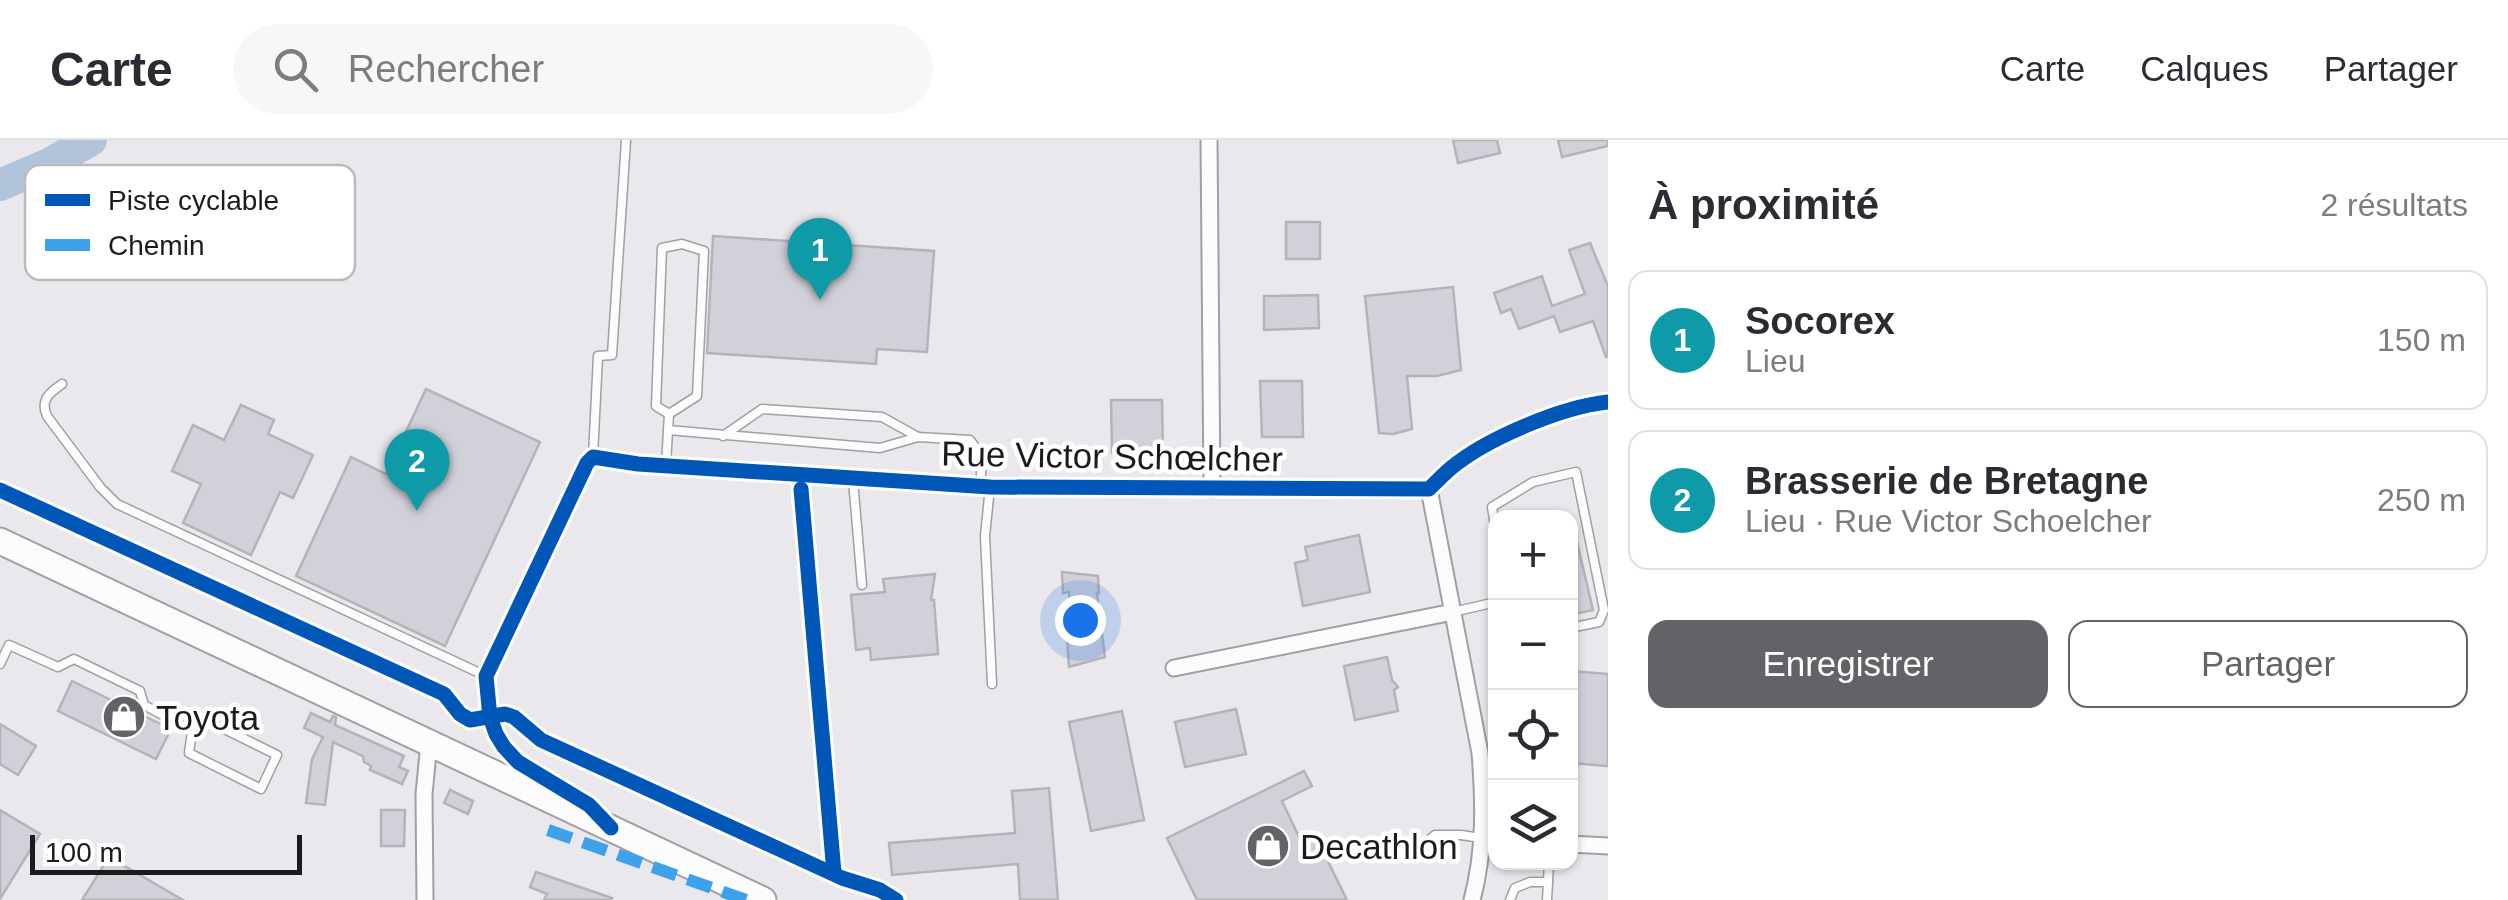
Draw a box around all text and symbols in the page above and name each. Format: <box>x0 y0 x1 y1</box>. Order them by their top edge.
search box <box>233 24 933 114</box>
icon: search <box>268 42 323 97</box>
text: Carte <box>50 43 173 96</box>
text: Rechercher <box>348 48 544 90</box>
text: Carte <box>2000 49 2085 88</box>
text: Calques <box>2140 49 2269 88</box>
text: Partager <box>2324 49 2458 88</box>
legend <box>25 165 355 280</box>
text: À proximité <box>1648 181 1879 228</box>
text: Piste cyclable <box>108 185 279 216</box>
text: 2 résultats <box>2320 187 2468 223</box>
pin: 1 <box>788 218 852 300</box>
text: Chemin <box>108 230 204 261</box>
text: Socorex <box>1745 300 1895 342</box>
text: 1 <box>1674 322 1691 358</box>
text: 150 m <box>2377 322 2466 358</box>
text: Lieu <box>1745 343 1806 379</box>
pin: 2 <box>384 428 450 511</box>
street label: Rue Victor Schœlcher <box>941 434 1284 478</box>
text: Brasserie de Bretagne <box>1745 460 2148 502</box>
text: 2 <box>1674 482 1691 518</box>
text: 250 m <box>2377 482 2466 518</box>
text: Lieu · Rue Victor Schoelcher <box>1745 503 2152 539</box>
map controls <box>1488 510 1578 870</box>
button: + <box>1488 510 1578 600</box>
your location <box>1055 595 1106 646</box>
button: − <box>1488 600 1578 690</box>
button: Enregistrer <box>1648 620 2048 708</box>
button: Partager <box>2068 620 2468 708</box>
button: locate <box>1488 690 1578 780</box>
shop icon: Toyota <box>101 694 147 740</box>
place label: Toyota <box>156 698 260 737</box>
button: layers <box>1488 780 1578 870</box>
shop icon: Decathlon <box>1245 823 1291 869</box>
place label: Decathlon <box>1300 827 1458 866</box>
scale bar <box>30 830 302 874</box>
text: 100 m <box>45 837 123 868</box>

